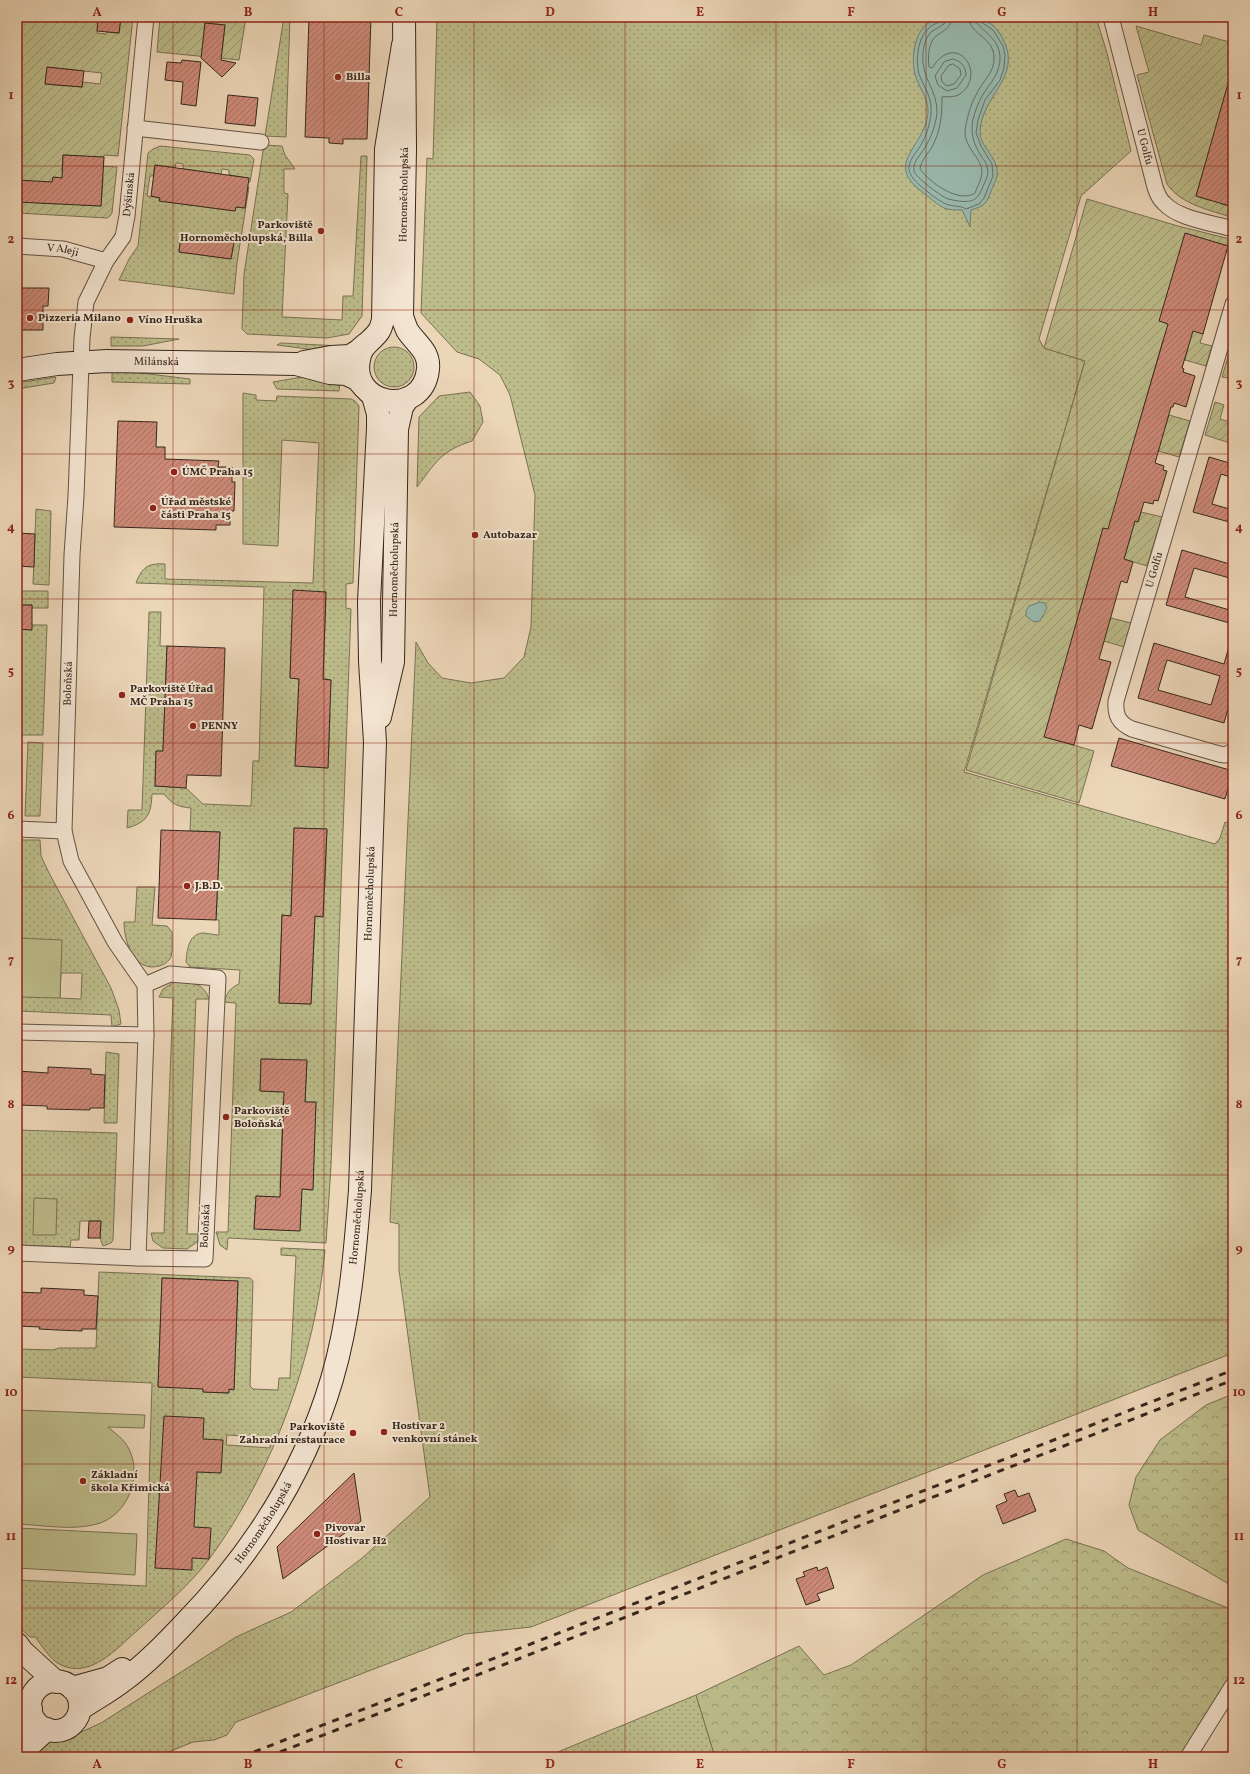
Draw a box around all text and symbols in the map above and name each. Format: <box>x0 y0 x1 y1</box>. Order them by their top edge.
text: A <box>92 4 102 22</box>
text: B <box>244 4 253 22</box>
text: C <box>395 4 403 22</box>
text: D <box>545 4 555 22</box>
text: E <box>696 4 704 22</box>
text: F <box>847 4 855 22</box>
text: G <box>997 4 1007 22</box>
text: H <box>1148 4 1158 22</box>
place label: Billa <box>346 70 371 85</box>
marker: Billa <box>333 72 343 82</box>
text: 1 <box>8 87 14 105</box>
text: 1 <box>1236 87 1242 105</box>
street label: U Golfu <box>1133 127 1156 166</box>
street label: Hornoměcholupská <box>396 146 413 242</box>
street label: Dýšinská <box>119 171 139 217</box>
place label: Parkoviště Hornoměcholupská, Billa <box>180 218 313 246</box>
marker: Parkoviště Hornoměcholupská, Billa <box>316 226 326 236</box>
text: 2 <box>8 231 15 249</box>
text: 2 <box>1236 231 1243 249</box>
street label: V Aleji <box>46 240 80 261</box>
place label: Pizzeria Milano <box>38 311 121 326</box>
marker: Pizzeria Milano <box>25 313 35 323</box>
place label: Víno Hruška <box>138 313 203 328</box>
marker: Víno Hruška <box>125 315 135 325</box>
street label: Milánská <box>134 354 180 370</box>
text: 3 <box>8 375 15 393</box>
text: 3 <box>1236 375 1243 393</box>
place label: ÚMČ Praha 15 <box>182 465 253 480</box>
marker: ÚMČ Praha 15 <box>169 467 179 477</box>
place label: Úřad městské části Praha 15 <box>161 495 231 523</box>
marker: Úřad městské části Praha 15 <box>148 503 158 513</box>
text: 4 <box>7 519 15 537</box>
text: 4 <box>1235 519 1243 537</box>
street label: Hornoměcholupská <box>386 521 403 617</box>
place label: Autobazar <box>483 528 538 543</box>
marker: Autobazar <box>470 530 480 540</box>
street label: U Golfu <box>1143 550 1167 590</box>
street label: Boloňská <box>60 660 76 706</box>
text: 5 <box>8 663 14 681</box>
text: 5 <box>1236 663 1242 681</box>
place label: Parkoviště Úřad MČ Praha 15 <box>130 682 214 710</box>
marker: Parkoviště Úřad MČ Praha 15 <box>117 690 127 700</box>
place label: PENNY <box>201 719 238 734</box>
marker: PENNY <box>188 721 198 731</box>
text: 6 <box>7 807 15 825</box>
text: 6 <box>1235 807 1243 825</box>
street label: Hornoměcholupská <box>361 845 379 941</box>
place label: J.B.D. <box>194 879 223 894</box>
marker: J.B.D. <box>182 881 192 891</box>
text: 7 <box>8 952 14 970</box>
text: 7 <box>1236 952 1242 970</box>
text: 8 <box>7 1096 15 1114</box>
text: 8 <box>1235 1096 1243 1114</box>
place label: Parkoviště Boloňská <box>234 1104 290 1132</box>
marker: Parkoviště Boloňská <box>221 1112 231 1122</box>
street label: Hornoměcholupská <box>346 1169 368 1266</box>
street label: Boloňská <box>197 1203 215 1249</box>
text: 9 <box>7 1240 15 1258</box>
text: 9 <box>1235 1240 1243 1258</box>
text: 10 <box>4 1384 18 1402</box>
text: 10 <box>1232 1384 1246 1402</box>
place label: Hostivar 2 venkovní stánek <box>392 1419 478 1447</box>
place label: Parkoviště Zahradní restaurace <box>239 1420 345 1448</box>
marker: Hostivar 2 venkovní stánek <box>379 1427 389 1437</box>
marker: Parkoviště Zahradní restaurace <box>348 1428 358 1438</box>
place label: Základní škola Křimická <box>91 1468 170 1496</box>
marker: Základní škola Křimická <box>78 1476 88 1486</box>
street label: Hornoměcholupská <box>232 1479 296 1567</box>
place label: Pivovar Hostivar H2 <box>325 1521 387 1549</box>
text: 11 <box>6 1528 16 1546</box>
text: 11 <box>1234 1528 1244 1546</box>
marker: Pivovar Hostivar H2 <box>312 1529 322 1539</box>
text: 12 <box>5 1672 17 1690</box>
text: 12 <box>1233 1672 1245 1690</box>
text: A <box>92 1756 102 1774</box>
text: B <box>244 1756 253 1774</box>
text: C <box>395 1756 403 1774</box>
text: D <box>545 1756 555 1774</box>
text: E <box>696 1756 704 1774</box>
text: F <box>847 1756 855 1774</box>
text: G <box>997 1756 1007 1774</box>
text: H <box>1148 1756 1158 1774</box>

